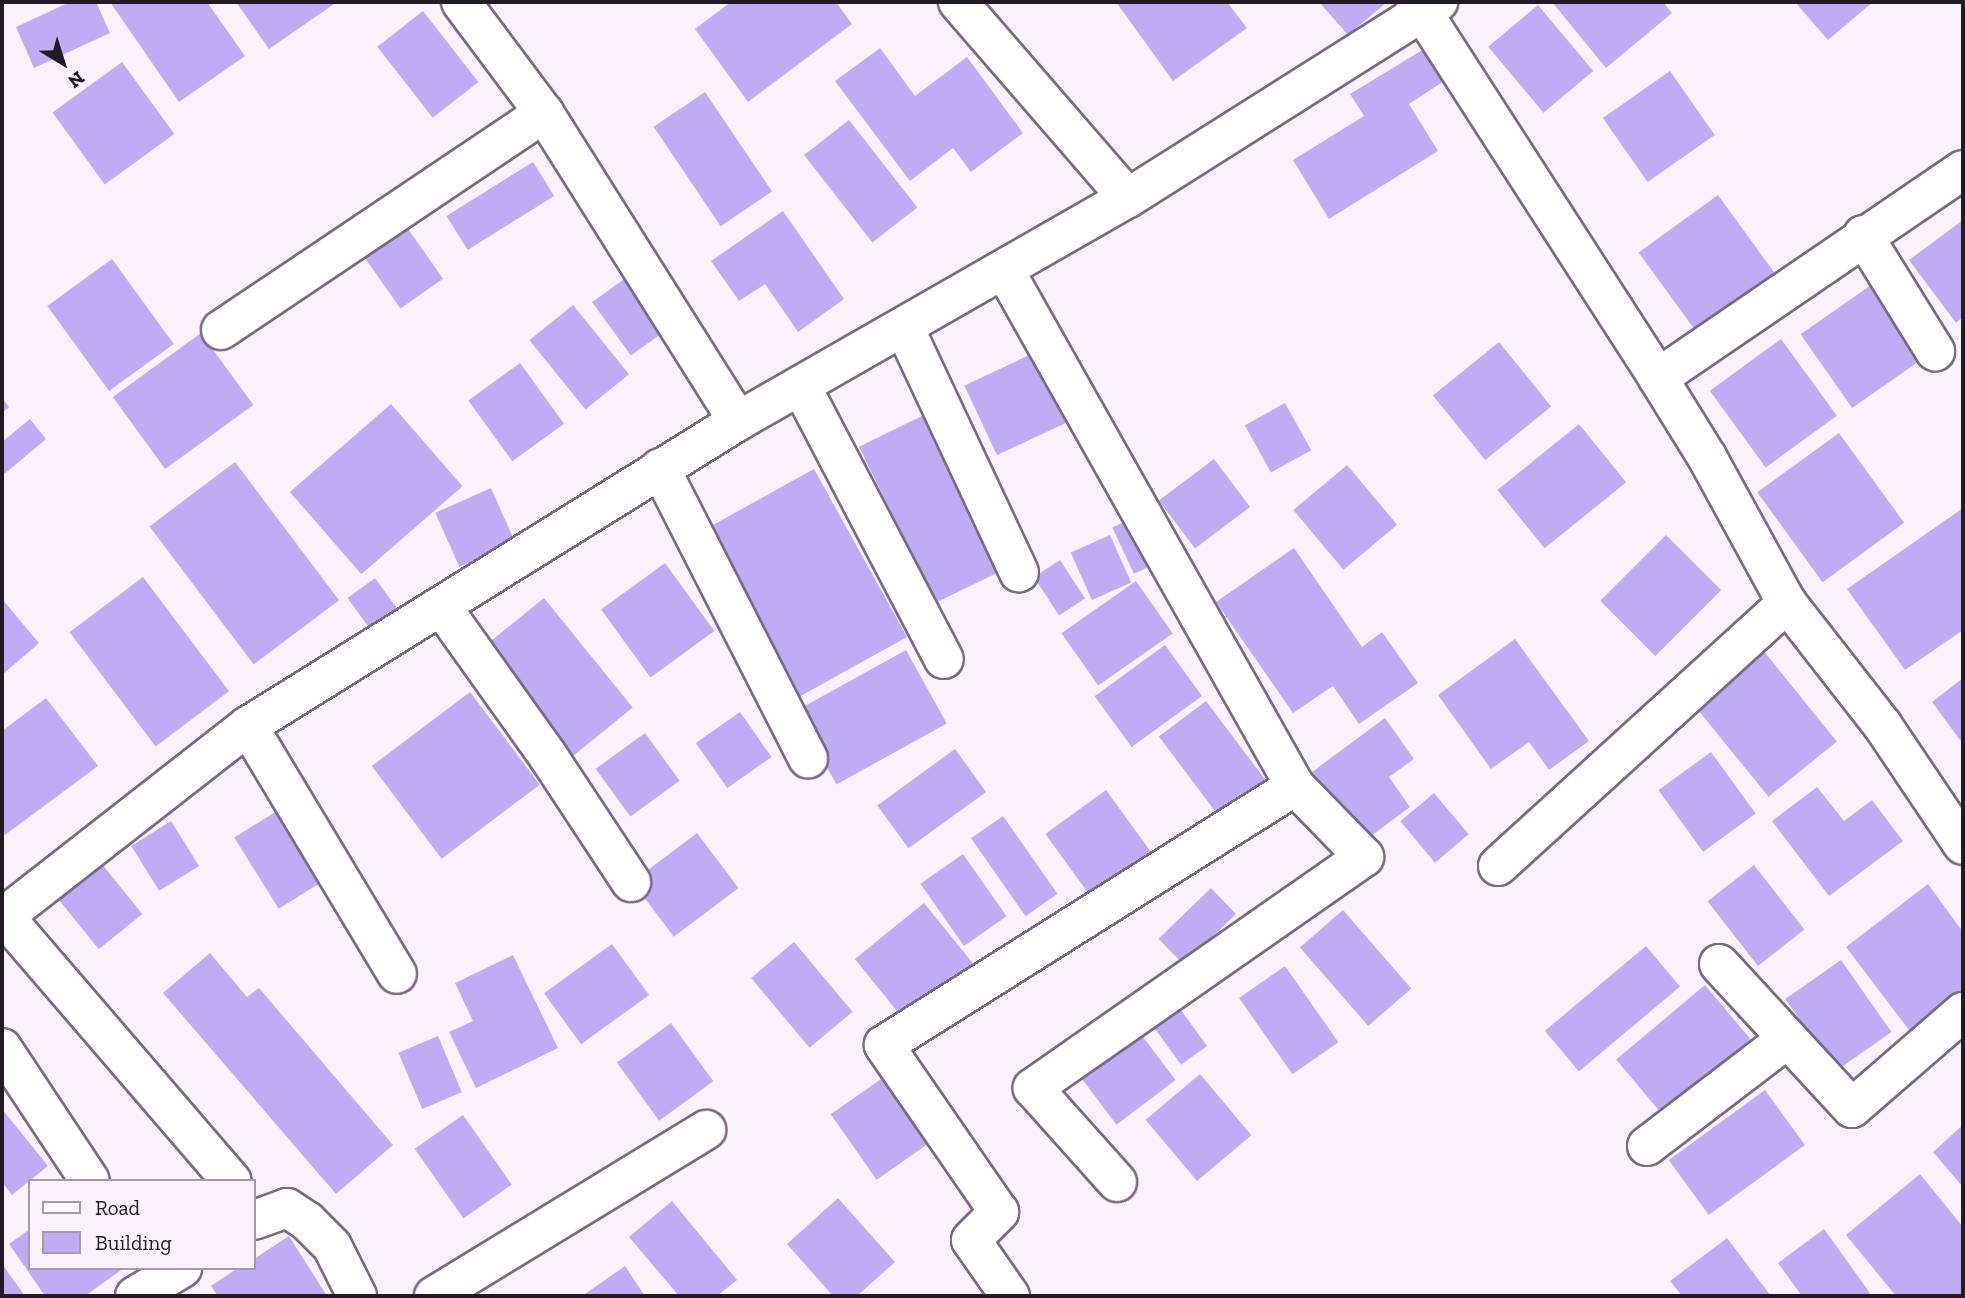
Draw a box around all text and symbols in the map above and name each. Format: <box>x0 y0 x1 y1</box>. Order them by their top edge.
north arrow <box>28 28 98 98</box>
text: N <box>63 66 89 93</box>
legend <box>28 1179 256 1270</box>
text: Road <box>95 1195 140 1220</box>
text: Building <box>95 1230 172 1255</box>

